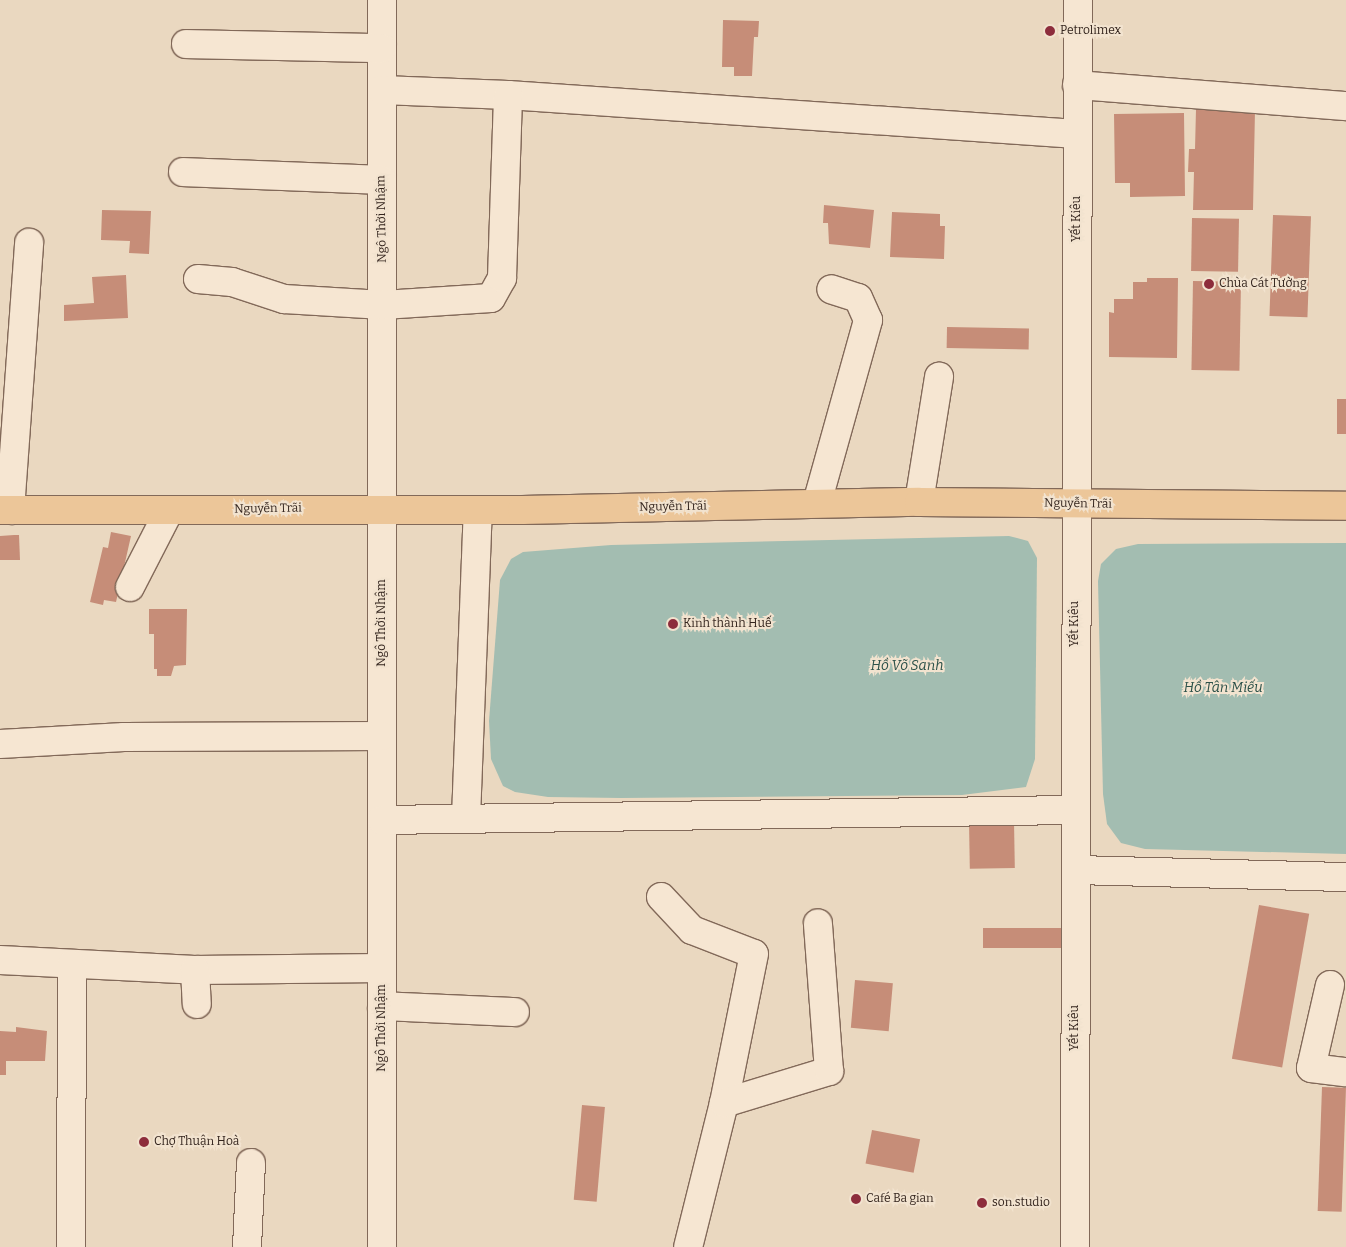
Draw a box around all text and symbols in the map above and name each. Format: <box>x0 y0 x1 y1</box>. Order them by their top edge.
place label: Petrolimex <box>1060 24 1121 38</box>
marker: Petrolimex <box>1044 25 1056 37</box>
street label: Ngô Thời Nhậm <box>374 175 390 263</box>
street label: Yết Kiêu <box>1070 196 1084 242</box>
place label: Chùa Cát Tường <box>1219 277 1307 291</box>
marker: Chùa Cát Tường <box>1203 278 1215 290</box>
street label: Nguyễn Trãi <box>1044 496 1112 512</box>
street label: Nguyễn Trãi <box>639 499 707 515</box>
street label: Nguyễn Trãi <box>234 501 302 517</box>
street label: Ngô Thời Nhậm <box>375 579 389 667</box>
street label: Yết Kiêu <box>1068 601 1082 647</box>
place label: Kinh thành Huế <box>683 617 772 631</box>
marker: Kinh thành Huế <box>667 618 679 630</box>
water label: Hồ Võ Sanh <box>870 658 944 674</box>
water label: Hồ Tân Miếu <box>1183 680 1263 696</box>
street label: Ngô Thời Nhậm <box>375 984 389 1072</box>
street label: Yết Kiêu <box>1068 1005 1082 1051</box>
place label: Chợ Thuận Hoà <box>154 1135 239 1149</box>
marker: Chợ Thuận Hoà <box>138 1136 150 1148</box>
place label: Café Ba gian <box>866 1192 934 1206</box>
marker: Café Ba gian <box>850 1193 862 1205</box>
place label: son.studio <box>992 1196 1050 1210</box>
marker: son.studio <box>976 1197 988 1209</box>

